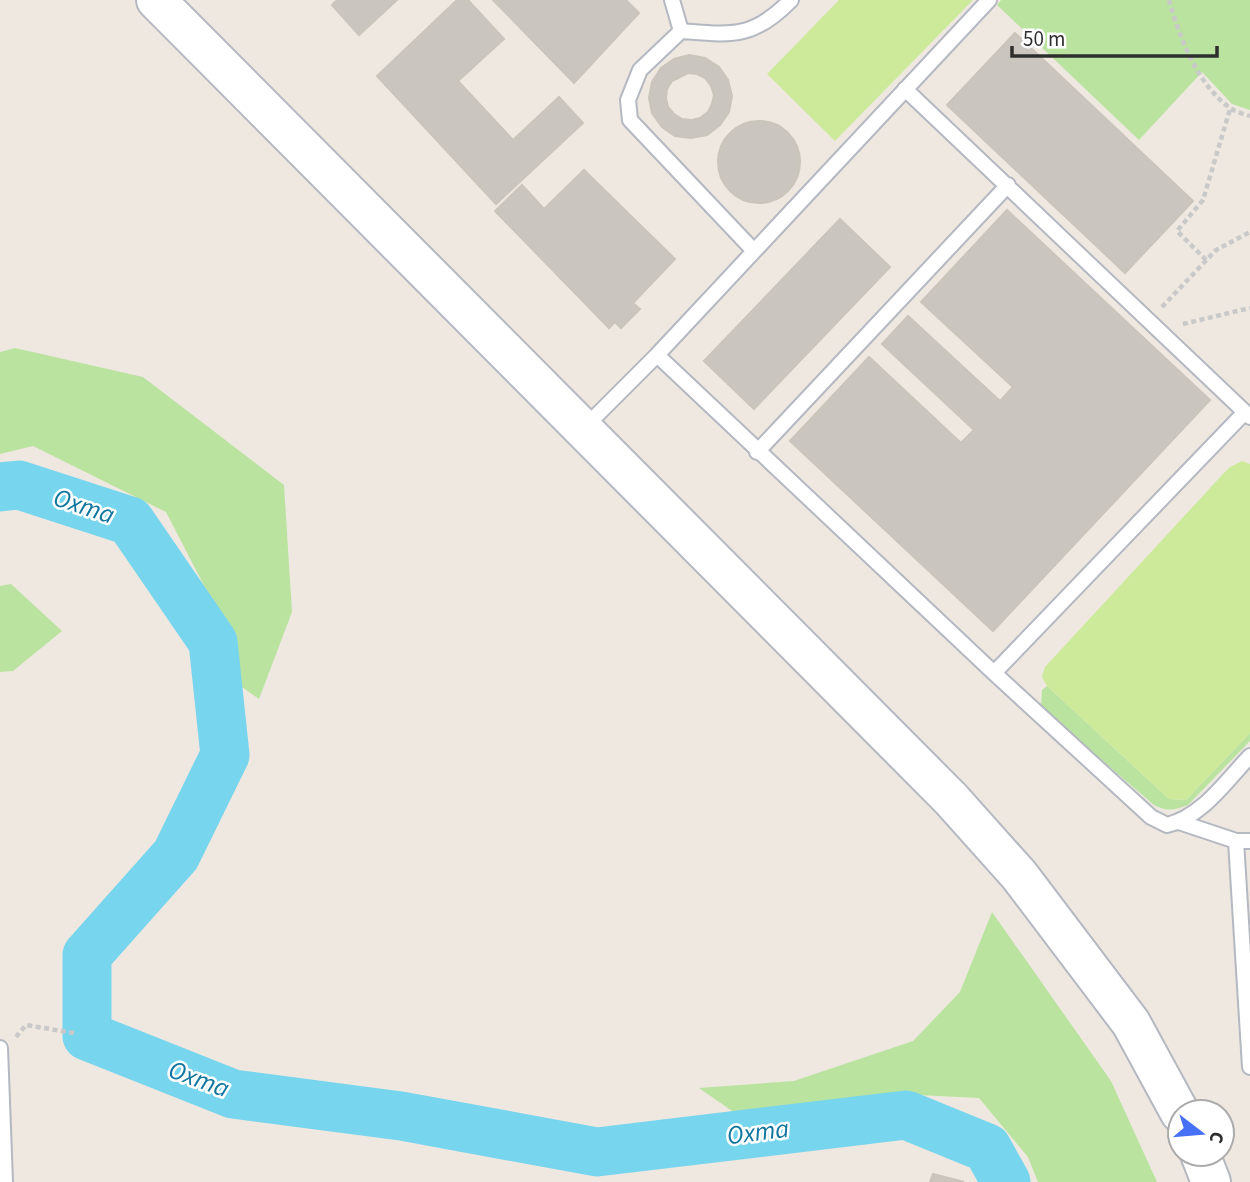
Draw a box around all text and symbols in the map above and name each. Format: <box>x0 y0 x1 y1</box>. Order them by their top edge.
scale bar <box>1012 14 1217 58</box>
text: 50 m <box>1023 24 1065 54</box>
water label: Охта <box>49 479 119 533</box>
water label: Охта <box>163 1051 235 1107</box>
north arrow <box>1166 1098 1236 1168</box>
water label: Охта <box>725 1110 791 1154</box>
text: С <box>1201 1128 1230 1146</box>

